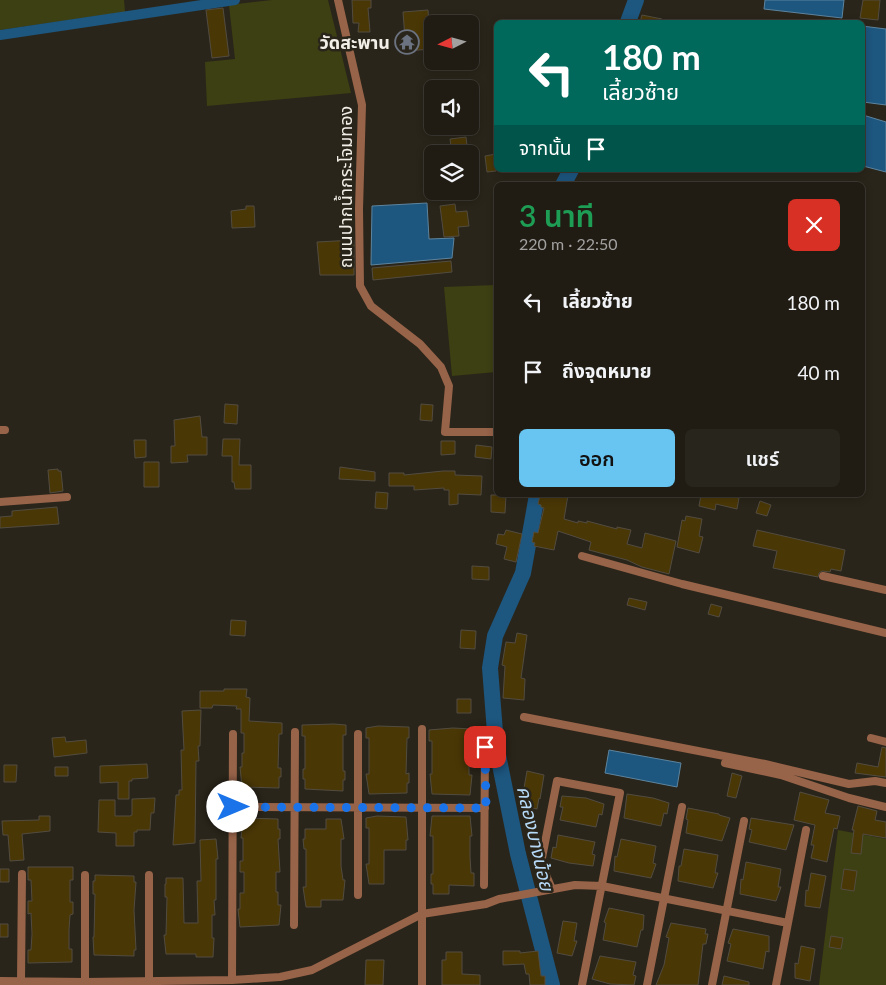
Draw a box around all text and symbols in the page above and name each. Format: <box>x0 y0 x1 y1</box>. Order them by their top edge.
north arrow <box>424 15 479 70</box>
map controls <box>424 15 479 200</box>
temple icon: วัดสะพาน <box>394 29 420 55</box>
place label: วัดสะพาน <box>320 31 390 53</box>
text: 180 m <box>602 35 701 77</box>
icon: left <box>519 40 584 105</box>
text: เลี้ยวซ้าย <box>602 78 679 105</box>
button: sound <box>424 80 479 135</box>
street label: ถนนปากน้ำกระโจมทอง <box>333 106 356 268</box>
icon: arrive <box>582 135 610 163</box>
text: จากนั้น <box>519 136 572 159</box>
button: layers <box>424 145 479 200</box>
text: 3 นาที <box>519 197 595 233</box>
button: close <box>788 199 840 251</box>
text: 220 m · 22:50 <box>519 234 618 253</box>
icon: left <box>519 288 547 316</box>
text: เลี้ยวซ้าย <box>562 289 633 312</box>
text: 180 m <box>786 291 840 314</box>
icon: arrive <box>519 358 547 386</box>
text: ถึงจุดหมาย <box>562 359 652 382</box>
text: 40 m <box>797 361 840 384</box>
button: ออก <box>519 429 675 487</box>
button: แชร์ <box>685 429 840 487</box>
pin <box>464 726 506 768</box>
icon: arrive <box>471 733 499 761</box>
position arrow <box>206 780 258 832</box>
water label: คลองบางน้อย <box>513 783 560 894</box>

